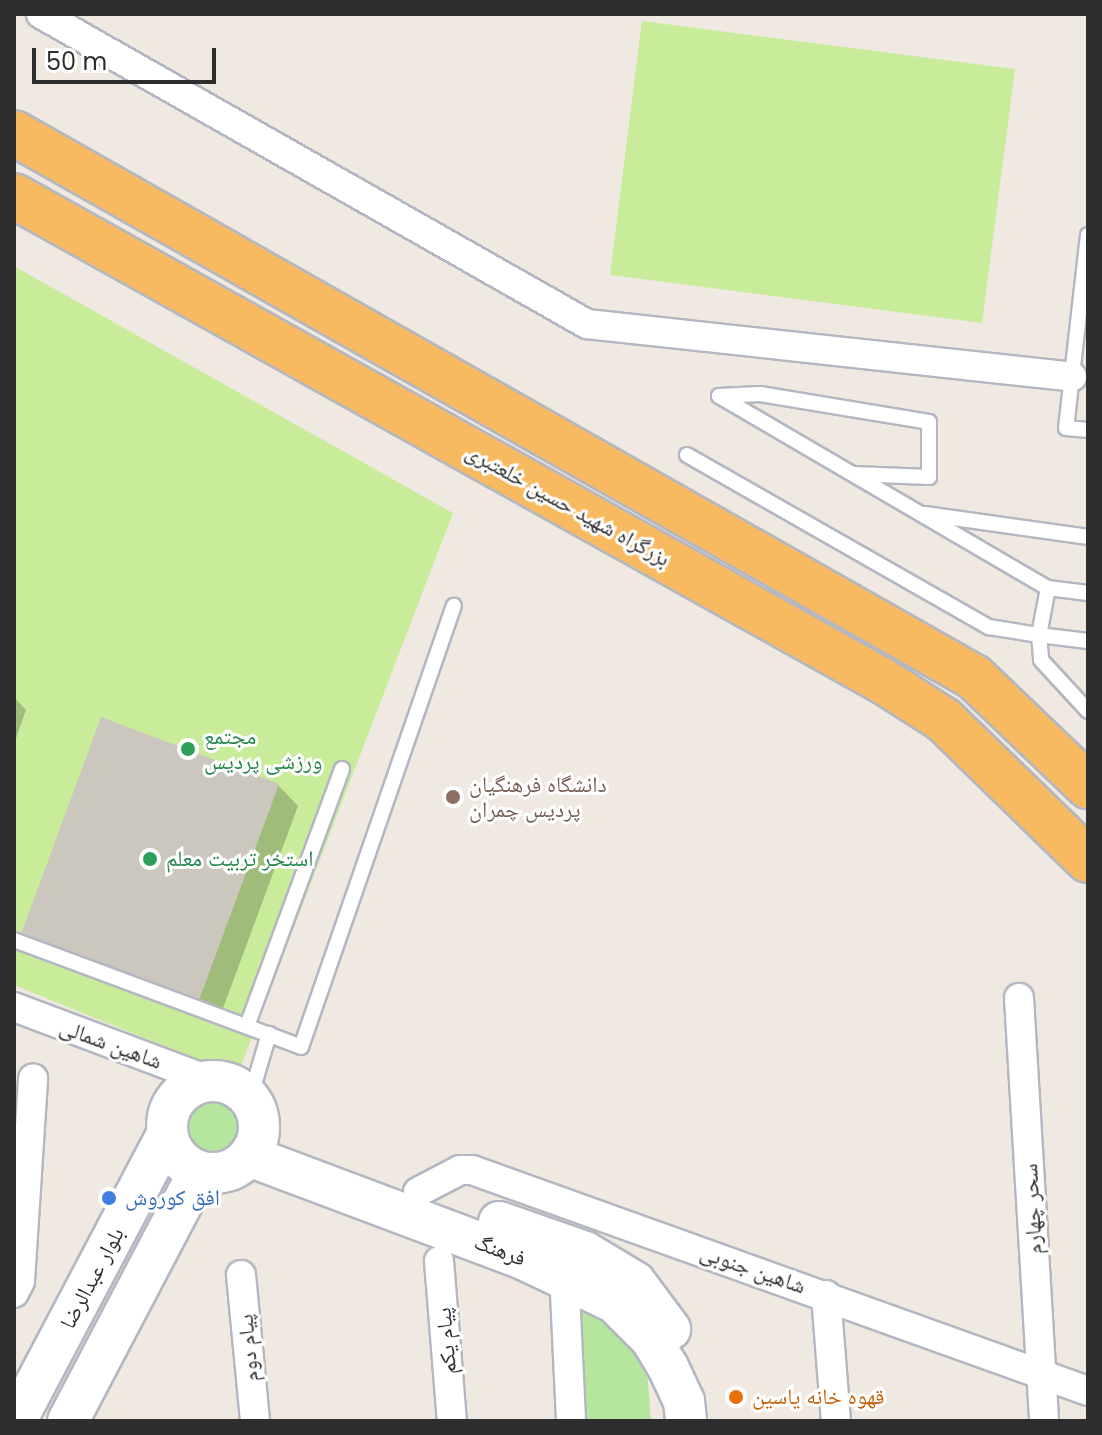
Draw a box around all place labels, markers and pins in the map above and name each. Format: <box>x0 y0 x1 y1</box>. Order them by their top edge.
place label: مجتمع ورزشی پردیس <box>204 723 322 774</box>
marker: مجتمع ورزشی پردیس <box>179 740 197 758</box>
place label: دانشگاه فرهنگیان پردیس چمران <box>469 771 607 822</box>
marker: دانشگاه فرهنگیان پردیس چمران <box>444 788 462 806</box>
place label: استخر تربیت معلم <box>166 846 313 872</box>
marker: استخر تربیت معلم <box>141 850 159 868</box>
place label: افق کوروش <box>125 1185 220 1211</box>
marker: افق کوروش <box>100 1189 118 1207</box>
place label: قهوه خانه یاسین <box>752 1384 885 1410</box>
marker: قهوه خانه یاسین <box>727 1388 745 1406</box>

